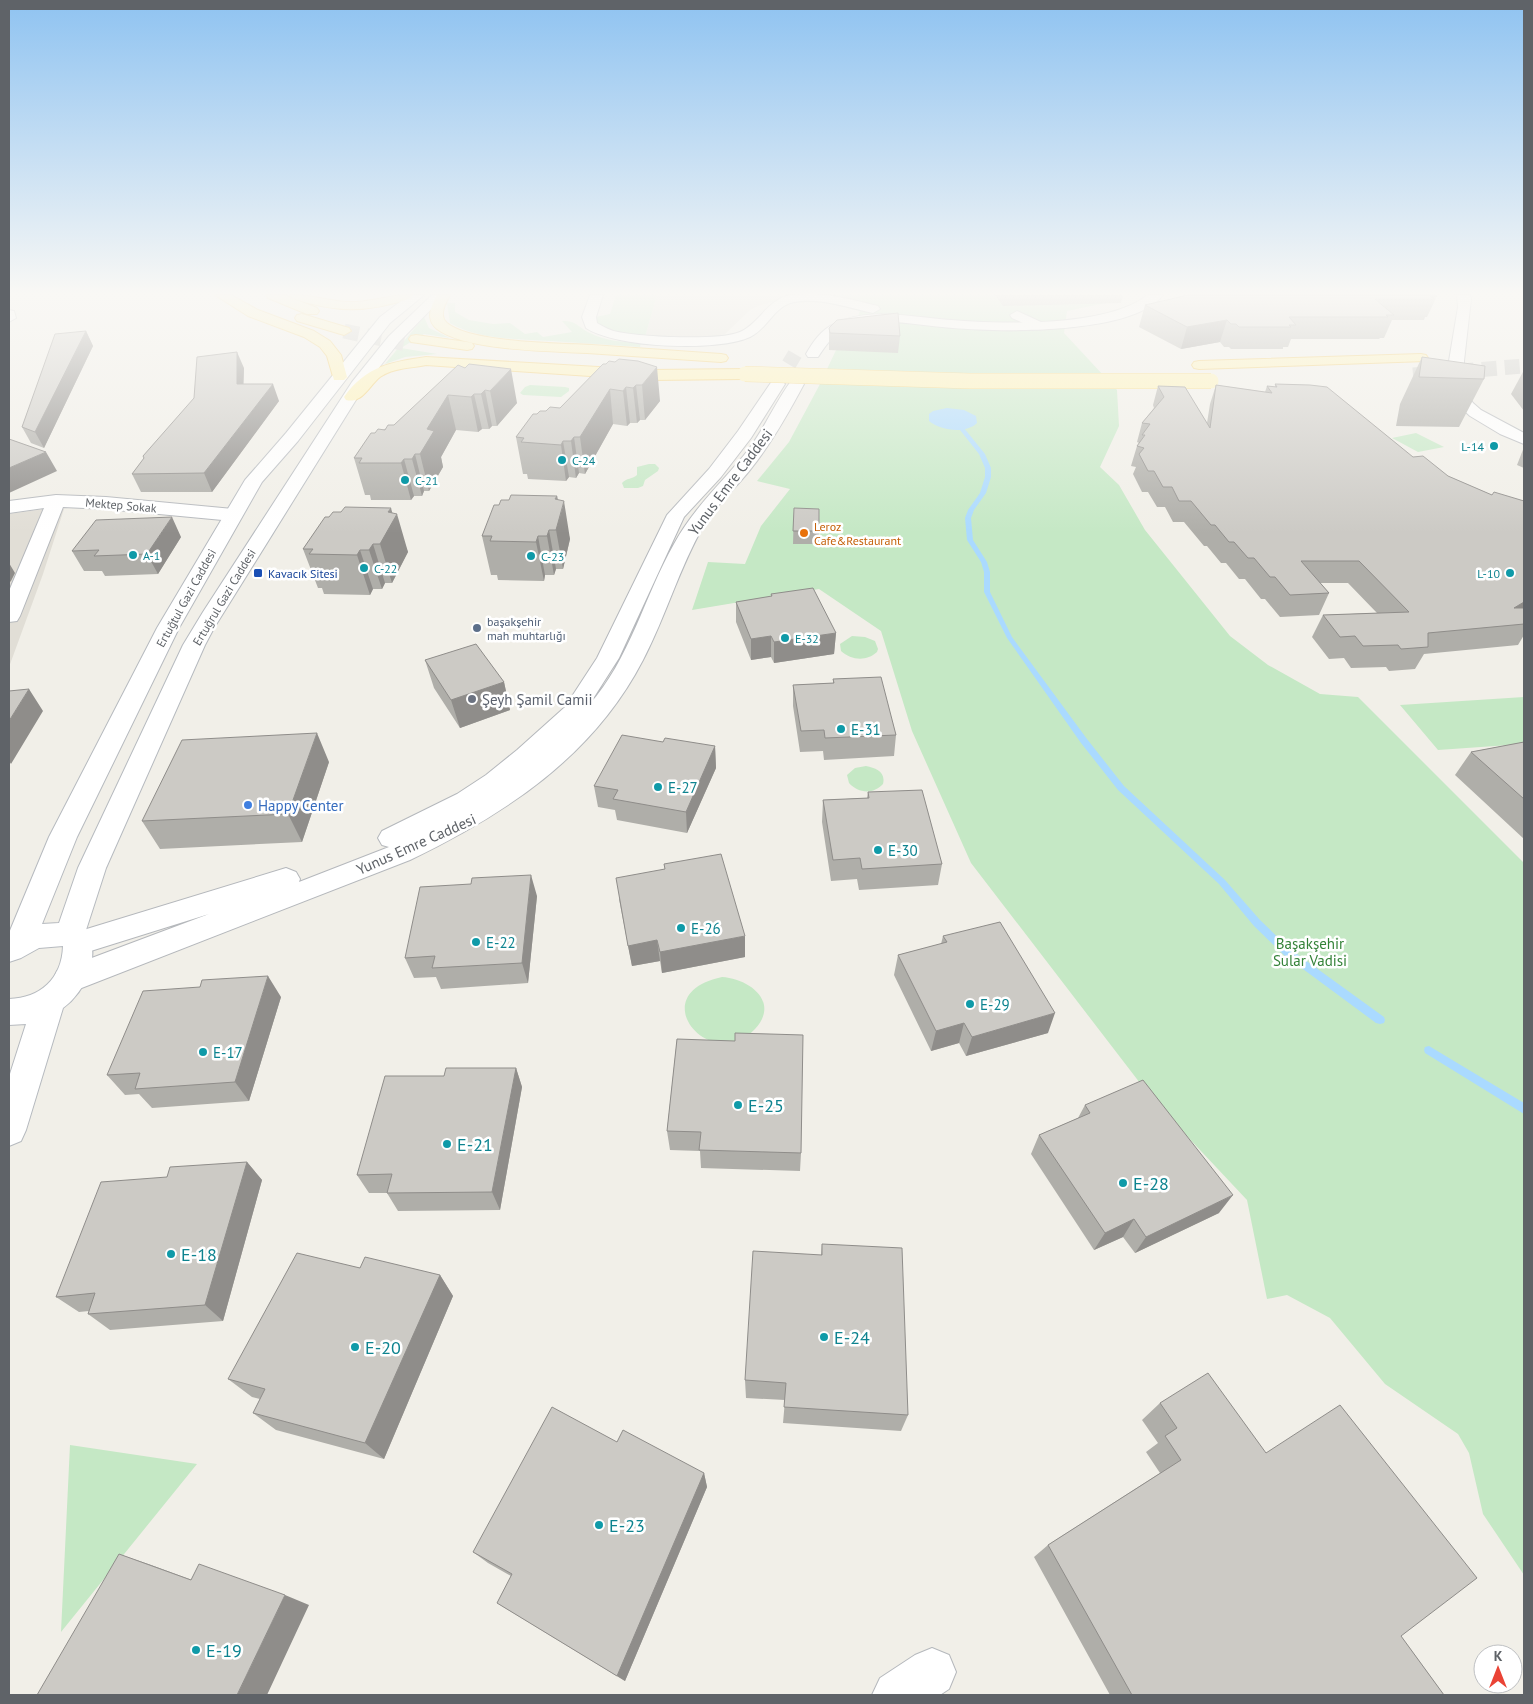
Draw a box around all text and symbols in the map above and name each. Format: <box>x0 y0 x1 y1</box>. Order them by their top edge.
street label: Yunus Emre Caddesi <box>684 425 776 539</box>
place label: L-14 <box>1461 439 1484 454</box>
marker: L-14 <box>1488 440 1500 452</box>
place label: C-24 <box>572 453 596 468</box>
marker: C-24 <box>556 454 568 466</box>
place label: C-21 <box>415 473 438 488</box>
marker: C-21 <box>399 474 411 486</box>
street label: Mektep Sokak <box>85 494 157 516</box>
place label: Leroz Cafe&Restaurant <box>814 519 901 548</box>
marker: Leroz Cafe&Restaurant <box>798 527 810 539</box>
street label: Ertuğtul Gazi Caddesi <box>153 546 219 650</box>
street label: Ertuğrul Gazi Caddesi <box>189 546 259 648</box>
place label: A-1 <box>143 548 160 563</box>
marker: A-1 <box>127 549 139 561</box>
place label: C-23 <box>541 549 564 564</box>
marker: C-23 <box>525 550 537 562</box>
place label: C-22 <box>374 561 397 576</box>
marker: C-22 <box>358 562 370 574</box>
place label: Kavacık Sitesi <box>268 566 338 581</box>
place label: L-10 <box>1477 566 1500 581</box>
marker: Kavacık Sitesi <box>252 567 264 579</box>
marker: L-10 <box>1504 567 1516 579</box>
place label: başakşehir mah muhtarlığı <box>487 614 566 643</box>
marker: başakşehir mah muhtarlığı <box>471 622 483 634</box>
place label: E-32 <box>795 631 819 646</box>
marker: E-32 <box>779 632 791 644</box>
place label: Şeyh Şamil Camii <box>482 690 592 709</box>
marker: Şeyh Şamil Camii <box>466 693 478 705</box>
place label: E-31 <box>851 720 881 739</box>
marker: E-31 <box>835 723 847 735</box>
place label: E-27 <box>668 778 698 797</box>
marker: E-27 <box>652 781 664 793</box>
place label: Happy Center <box>258 796 344 815</box>
marker: Happy Center <box>242 799 254 811</box>
street label: Yunus Emre Caddesi <box>353 809 479 879</box>
place label: E-30 <box>888 841 918 860</box>
marker: E-30 <box>872 844 884 856</box>
place label: E-26 <box>691 919 721 938</box>
marker: E-26 <box>675 922 687 934</box>
place label: E-22 <box>486 933 516 952</box>
park label: Başakşehir Sular Vadisi <box>1273 934 1347 970</box>
marker: E-22 <box>470 936 482 948</box>
place label: E-29 <box>980 995 1010 1014</box>
marker: E-29 <box>964 998 976 1010</box>
place label: E-17 <box>213 1043 243 1062</box>
marker: E-17 <box>197 1046 209 1058</box>
place label: E-25 <box>748 1094 784 1117</box>
marker: E-25 <box>732 1099 744 1111</box>
place label: E-21 <box>457 1133 493 1156</box>
marker: E-21 <box>441 1138 453 1150</box>
place label: E-28 <box>1133 1172 1169 1195</box>
marker: E-28 <box>1117 1177 1129 1189</box>
place label: E-18 <box>181 1243 217 1266</box>
marker: E-18 <box>165 1248 177 1260</box>
place label: E-24 <box>834 1326 870 1349</box>
marker: E-24 <box>818 1331 830 1343</box>
place label: E-20 <box>365 1336 401 1359</box>
marker: E-20 <box>349 1341 361 1353</box>
place label: E-23 <box>609 1514 645 1537</box>
marker: E-23 <box>593 1519 605 1531</box>
place label: E-19 <box>206 1639 242 1662</box>
marker: E-19 <box>190 1644 202 1656</box>
north arrow <box>1473 1644 1523 1694</box>
text: K <box>1494 1647 1503 1665</box>

